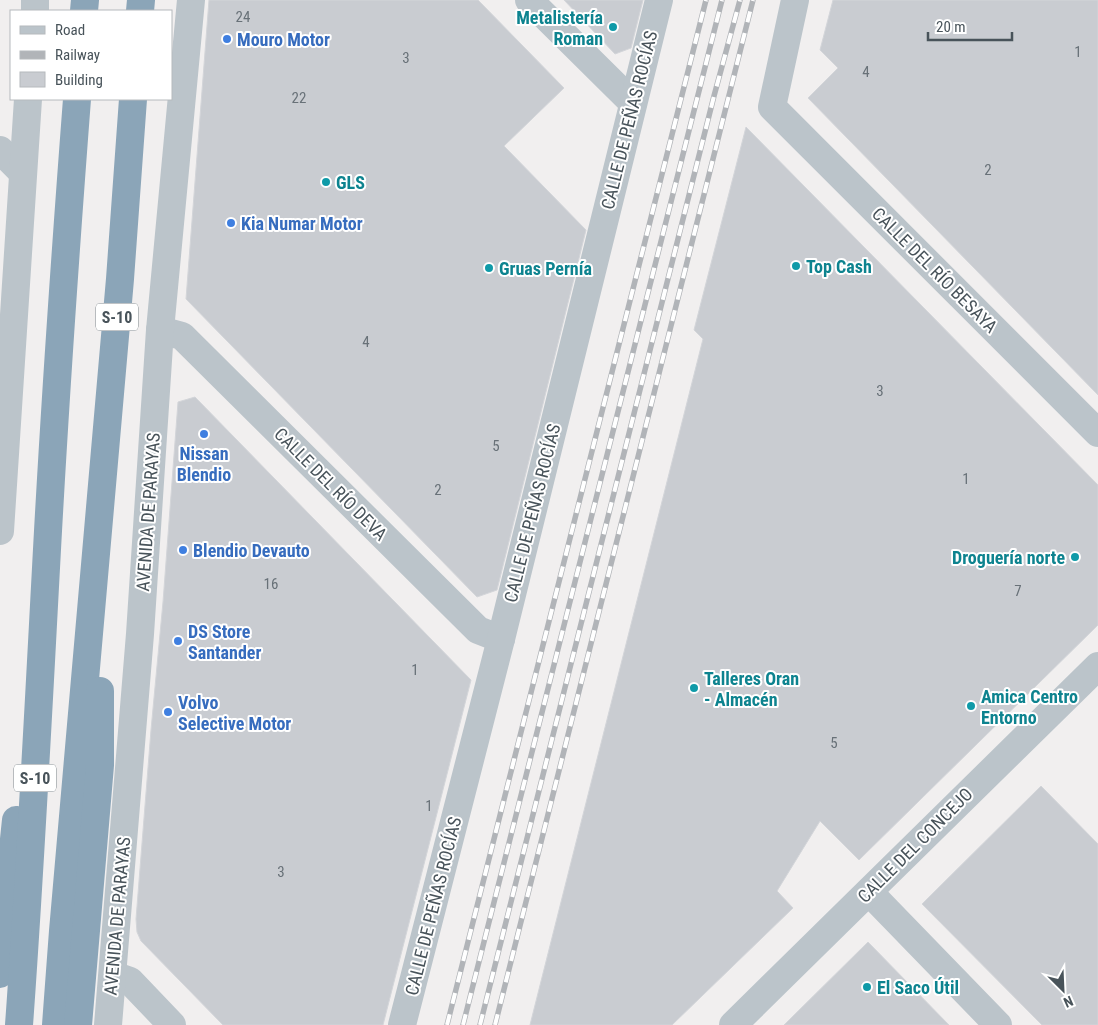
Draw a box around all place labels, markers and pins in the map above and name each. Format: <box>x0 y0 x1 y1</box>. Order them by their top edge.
place label: Metalistería Roman <box>516 7 603 49</box>
marker: Metalistería Roman <box>607 21 619 33</box>
place label: Mouro Motor <box>237 29 330 50</box>
marker: Mouro Motor <box>221 33 233 45</box>
place label: GLS <box>336 172 365 193</box>
marker: GLS <box>320 176 332 188</box>
place label: Kia Numar Motor <box>241 213 363 234</box>
marker: Kia Numar Motor <box>225 217 237 229</box>
place label: Top Cash <box>806 256 872 277</box>
place label: Gruas Pernía <box>499 258 592 279</box>
marker: Top Cash <box>790 260 802 272</box>
marker: Gruas Pernía <box>483 262 495 274</box>
marker: Nissan Blendio <box>198 428 210 440</box>
place label: Nissan Blendio <box>177 443 231 485</box>
place label: Blendio Devauto <box>193 540 310 561</box>
marker: Blendio Devauto <box>177 544 189 556</box>
place label: Droguería norte <box>952 547 1065 568</box>
marker: Droguería norte <box>1069 551 1081 563</box>
place label: DS Store Santander <box>188 621 261 663</box>
marker: DS Store Santander <box>172 635 184 647</box>
place label: Talleres Oran - Almacén <box>704 668 799 710</box>
marker: Talleres Oran - Almacén <box>688 682 700 694</box>
place label: Amica Centro Entorno <box>981 686 1078 728</box>
place label: Volvo Selective Motor <box>178 692 291 734</box>
marker: Amica Centro Entorno <box>965 700 977 712</box>
marker: Volvo Selective Motor <box>162 706 174 718</box>
place label: El Saco Útil <box>877 977 959 998</box>
marker: El Saco Útil <box>861 981 873 993</box>

